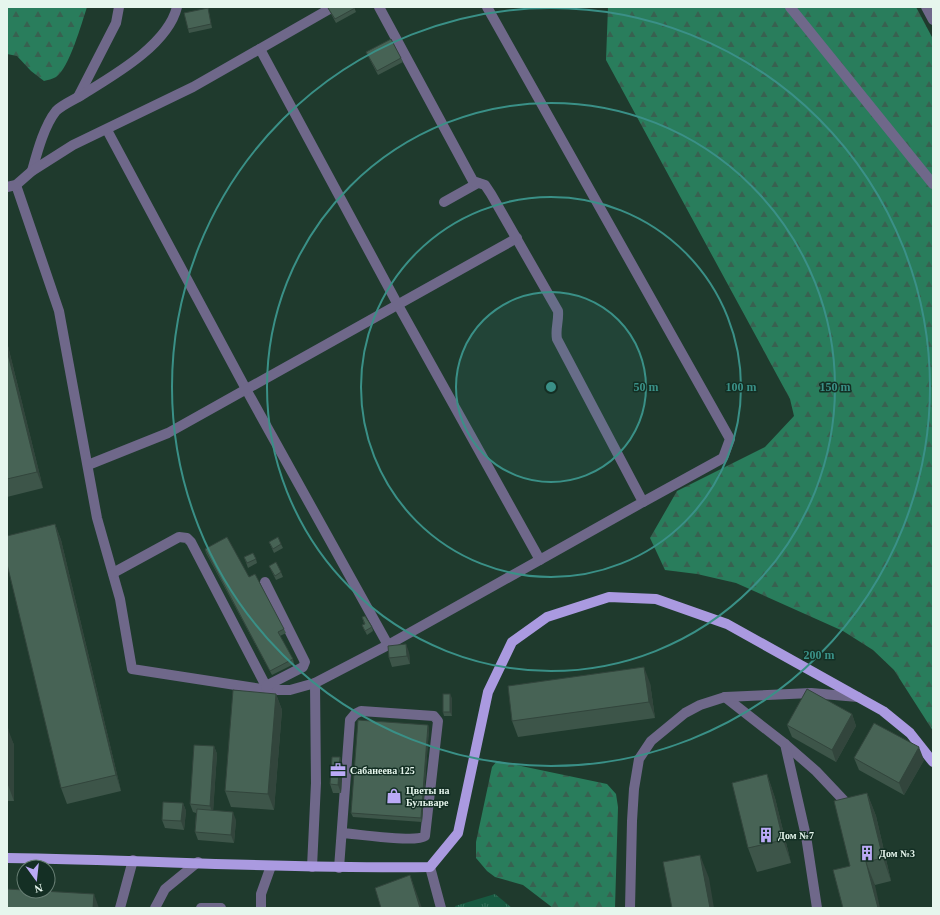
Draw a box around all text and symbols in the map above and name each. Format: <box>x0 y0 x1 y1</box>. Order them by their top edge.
centre of rings <box>544 380 558 394</box>
text: 50 m <box>634 380 659 394</box>
text: 100 m <box>726 380 757 394</box>
text: 150 m <box>820 380 851 394</box>
text: 200 m <box>804 648 835 662</box>
office icon: Сабанеева 125 <box>329 761 347 779</box>
place label: Сабанеева 125 <box>350 765 415 776</box>
place label: Цветы на Бульваре <box>406 785 450 808</box>
shop icon: Цветы на Бульваре <box>385 787 403 805</box>
building icon: Дом №7 <box>757 826 775 844</box>
place label: Дом №7 <box>778 830 814 841</box>
building icon: Дом №3 <box>858 844 876 862</box>
place label: Дом №3 <box>879 848 915 859</box>
north arrow <box>16 859 56 899</box>
text: N <box>33 882 44 895</box>

